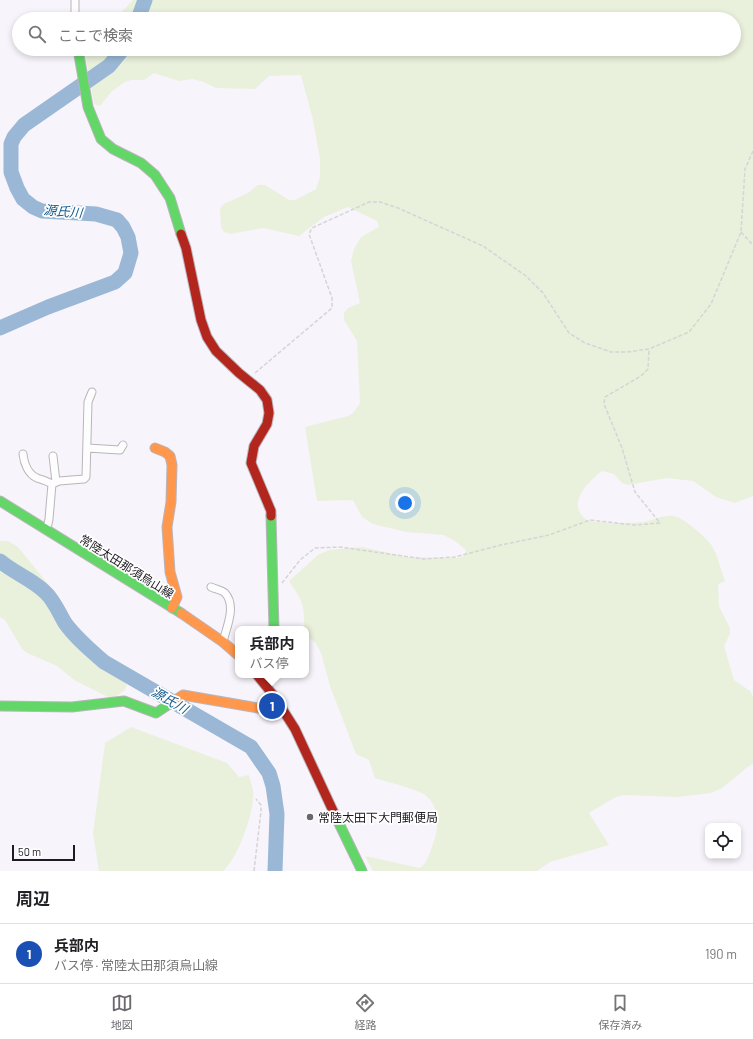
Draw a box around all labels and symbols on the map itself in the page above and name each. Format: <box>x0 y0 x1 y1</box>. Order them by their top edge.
water label: 源氏川 <box>43 201 85 221</box>
your location <box>395 493 415 513</box>
street label: 常陸太田那須烏山線 <box>77 531 177 601</box>
water label: 源氏川 <box>149 683 193 718</box>
pin: 1 <box>259 691 285 721</box>
place label: 常陸太田下大門郵便局 <box>318 810 438 824</box>
marker: 常陸太田下大門郵便局 <box>305 812 315 822</box>
scale bar <box>12 843 75 862</box>

